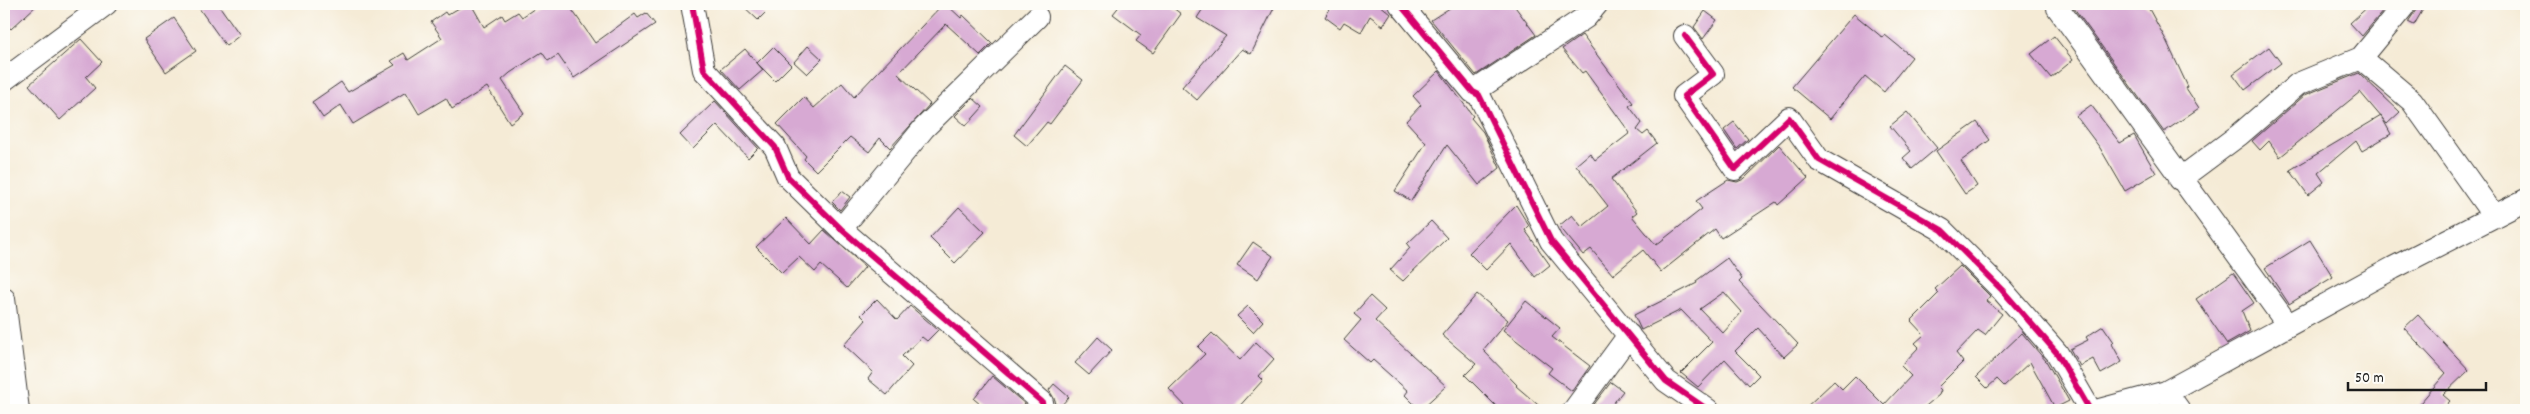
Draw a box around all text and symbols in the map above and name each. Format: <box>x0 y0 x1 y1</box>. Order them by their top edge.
scale bar <box>2348 359 2485 391</box>
text: 50 m <box>2355 368 2384 390</box>

